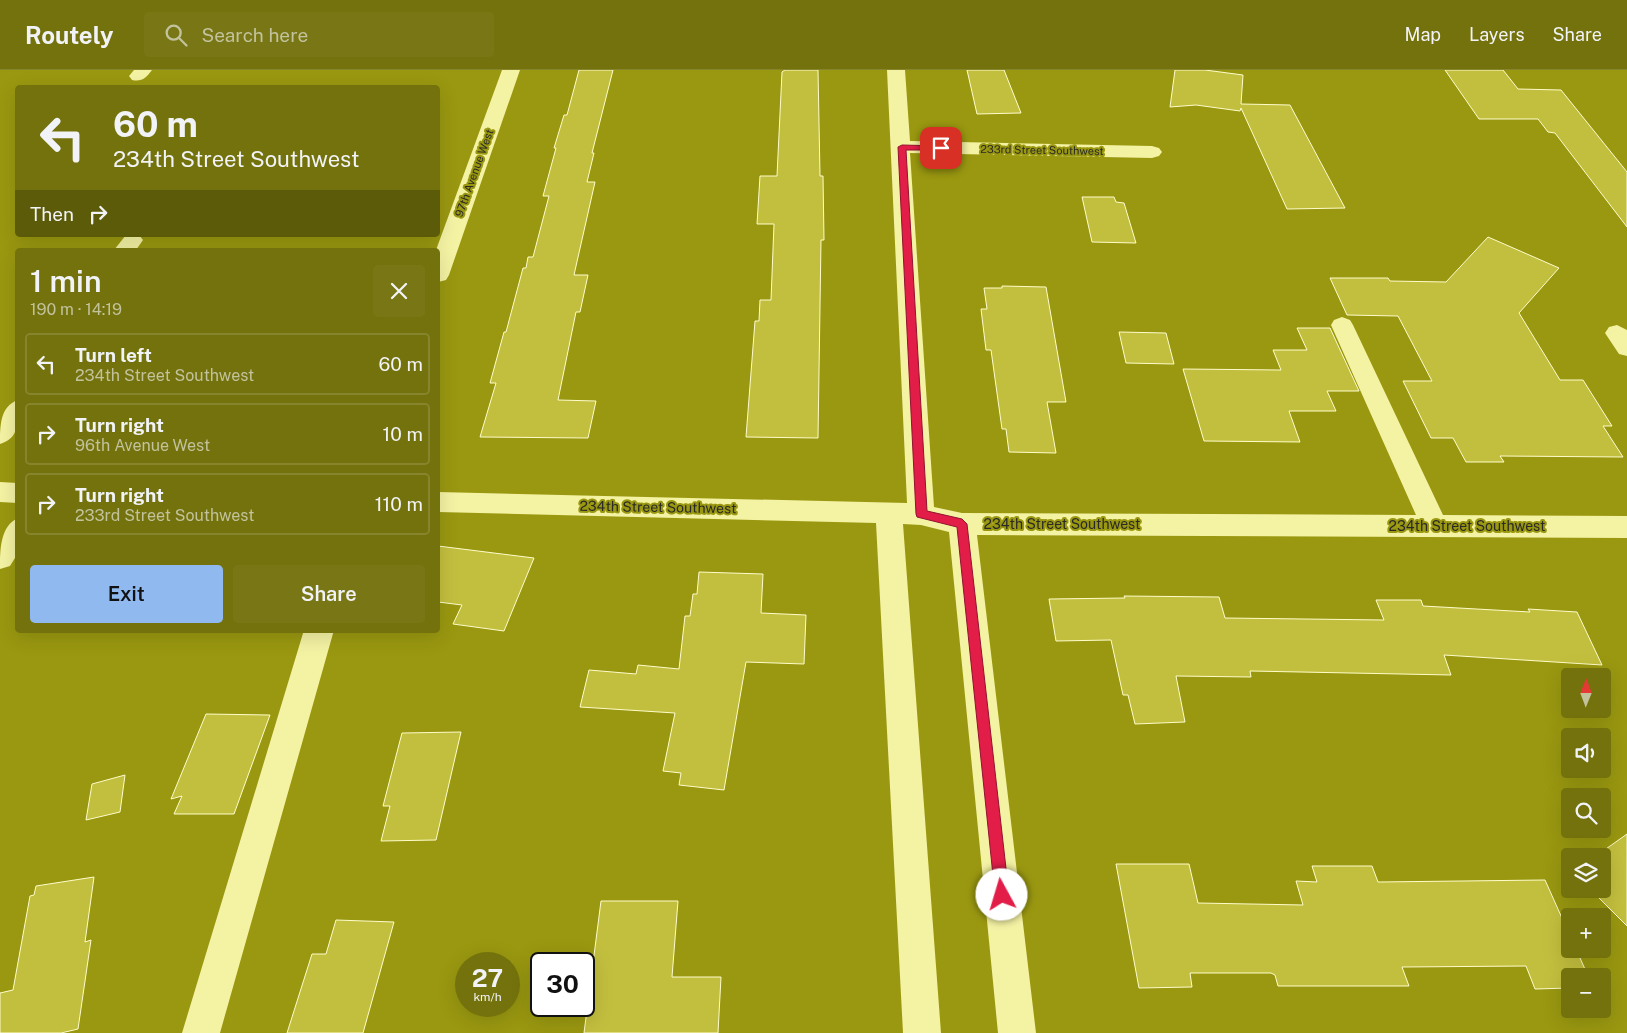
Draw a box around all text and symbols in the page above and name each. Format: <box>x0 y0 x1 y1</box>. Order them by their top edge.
search box <box>144 12 494 57</box>
text: Routely <box>25 21 114 49</box>
icon: search <box>162 21 190 49</box>
text: Search here <box>202 24 308 46</box>
text: Map <box>1405 24 1441 45</box>
text: Layers <box>1469 24 1525 45</box>
text: Share <box>1553 24 1602 45</box>
text: 60 m <box>113 104 198 145</box>
icon: left <box>30 105 95 170</box>
street label: 97th Avenue West <box>453 127 495 219</box>
pin <box>920 127 962 169</box>
icon: arrive <box>927 134 955 162</box>
street label: 233rd Street Southwest <box>980 143 1104 157</box>
text: 234th Street Southwest <box>113 146 360 172</box>
icon: right <box>84 200 112 228</box>
text: Then <box>30 203 74 225</box>
text: 1 min <box>30 263 101 299</box>
button: close <box>373 265 425 317</box>
text: 190 m · 14:19 <box>30 300 122 319</box>
text: Turn left <box>75 344 152 366</box>
icon: left <box>32 350 60 378</box>
text: 60 m <box>379 353 423 375</box>
text: 234th Street Southwest <box>75 366 254 385</box>
text: Turn right <box>75 414 164 436</box>
icon: right <box>32 420 60 448</box>
text: 10 m <box>383 423 423 445</box>
text: 96th Avenue West <box>75 436 210 455</box>
text: Turn right <box>75 484 164 506</box>
icon: right <box>32 490 60 518</box>
text: 110 m <box>375 493 423 515</box>
street label: 234th Street Southwest <box>579 498 737 516</box>
text: 233rd Street Southwest <box>75 506 254 525</box>
street label: 234th Street Southwest <box>984 516 1140 532</box>
street label: 234th Street Southwest <box>1389 518 1545 534</box>
button: Exit <box>30 565 223 623</box>
button: Share <box>233 565 425 623</box>
north arrow <box>1561 668 1611 718</box>
map controls <box>1561 668 1611 1018</box>
button: sound <box>1561 728 1611 778</box>
button: search <box>1561 788 1611 838</box>
button: layers <box>1561 848 1611 898</box>
position arrow <box>975 868 1027 920</box>
button: + <box>1561 908 1611 958</box>
speed limit sign: 30 <box>530 952 595 1017</box>
text: 27 <box>472 963 503 993</box>
button: − <box>1561 968 1611 1018</box>
text: km/h <box>473 990 502 1004</box>

